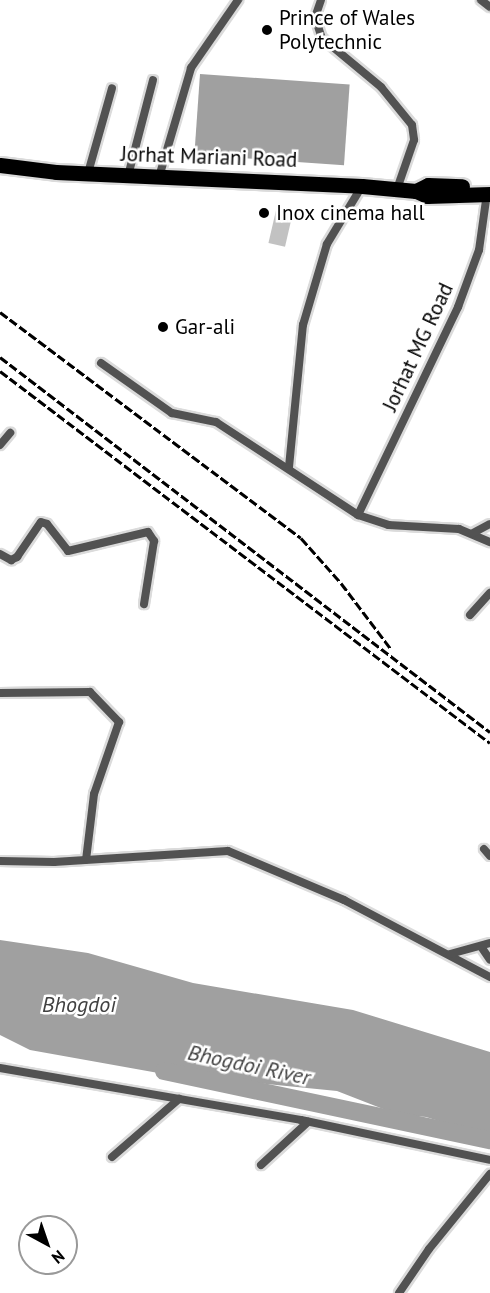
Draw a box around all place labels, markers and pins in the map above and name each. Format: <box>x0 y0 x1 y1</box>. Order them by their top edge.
place label: Prince of Wales Polytechnic <box>279 5 415 55</box>
marker: Prince of Wales Polytechnic <box>260 23 274 37</box>
place label: Inox cinema hall <box>276 200 425 226</box>
marker: Inox cinema hall <box>257 206 271 220</box>
place label: Gar-ali <box>175 314 235 340</box>
marker: Gar-ali <box>156 320 170 334</box>

